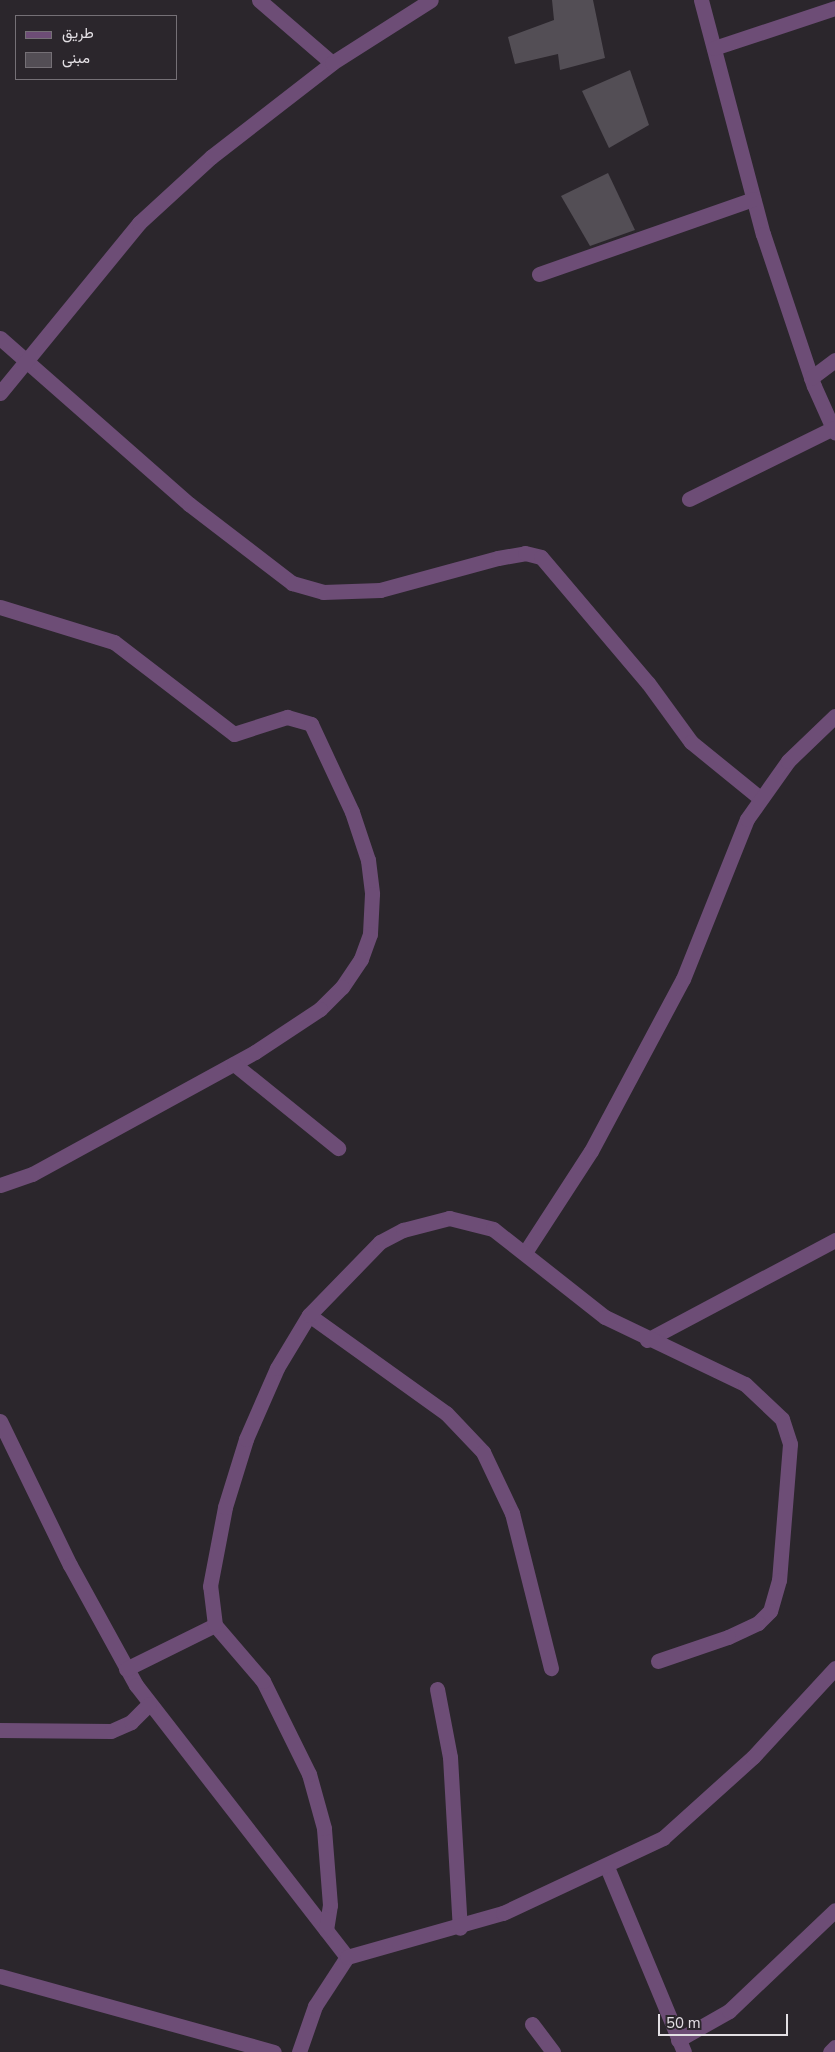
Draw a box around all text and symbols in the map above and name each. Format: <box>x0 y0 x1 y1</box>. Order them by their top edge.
legend <box>15 15 178 80</box>
text: طريق <box>62 23 94 43</box>
text: مبنى <box>62 48 90 68</box>
scale bar <box>660 2004 790 2036</box>
text: 50 m <box>666 2013 701 2033</box>

